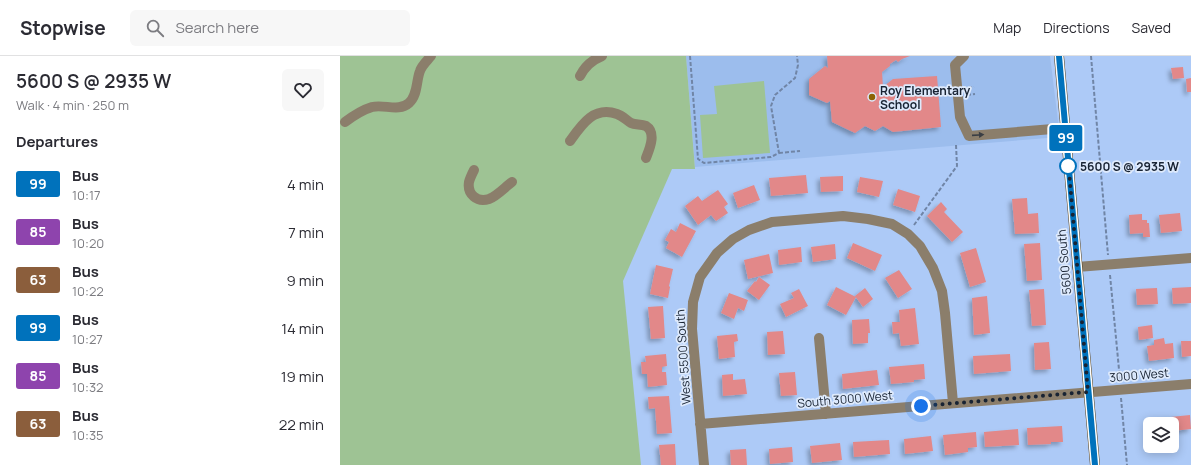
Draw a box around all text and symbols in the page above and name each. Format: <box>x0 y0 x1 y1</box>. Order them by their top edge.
search box <box>130 10 410 46</box>
text: Stopwise <box>20 15 106 41</box>
icon: search <box>144 17 166 39</box>
text: Search here <box>176 17 259 38</box>
text: Map <box>993 18 1021 37</box>
text: Directions <box>1043 18 1110 37</box>
text: Saved <box>1132 18 1171 37</box>
text: 5600 S @ 2935 W <box>16 68 171 94</box>
button: heart <box>282 69 324 111</box>
place label: Roy Elementary School <box>880 82 971 113</box>
marker: Roy Elementary School <box>867 92 877 102</box>
text: Walk · 4 min · 250 m <box>16 96 129 114</box>
line badge: 99 <box>1048 125 1084 151</box>
text: 99 <box>1057 128 1075 147</box>
text: Departures <box>16 131 98 152</box>
one-way arrow <box>972 132 984 139</box>
marker: 5600 S @ 2935 W <box>1059 157 1077 175</box>
place label: 5600 S @ 2935 W <box>1080 158 1179 175</box>
text: Bus <box>72 165 99 186</box>
text: 99 <box>29 174 47 193</box>
text: 4 min <box>287 174 324 195</box>
text: 10:17 <box>72 186 100 204</box>
text: Bus <box>72 213 99 234</box>
text: 85 <box>30 222 46 241</box>
text: 7 min <box>288 222 324 243</box>
street label: 5600 South <box>1053 229 1075 295</box>
text: 10:20 <box>72 234 104 252</box>
text: Bus <box>72 261 99 282</box>
text: 63 <box>30 270 46 289</box>
text: 9 min <box>287 270 324 291</box>
text: 10:22 <box>72 282 104 300</box>
text: Bus <box>72 309 99 330</box>
street label: West 5500 South <box>671 309 695 405</box>
text: 99 <box>29 318 47 337</box>
text: 14 min <box>281 318 324 339</box>
text: 10:27 <box>72 330 103 348</box>
text: Bus <box>72 357 99 378</box>
street label: 3000 West <box>1109 364 1170 386</box>
text: 85 <box>30 366 46 385</box>
text: 19 min <box>281 366 324 387</box>
text: 10:32 <box>72 378 104 396</box>
street label: South 3000 West <box>797 386 894 412</box>
your location <box>911 396 931 416</box>
text: Bus <box>72 405 99 426</box>
text: 63 <box>30 414 46 433</box>
text: 22 min <box>279 414 324 435</box>
map controls <box>1143 417 1179 453</box>
button: layers <box>1143 417 1179 453</box>
text: 10:35 <box>72 426 104 444</box>

